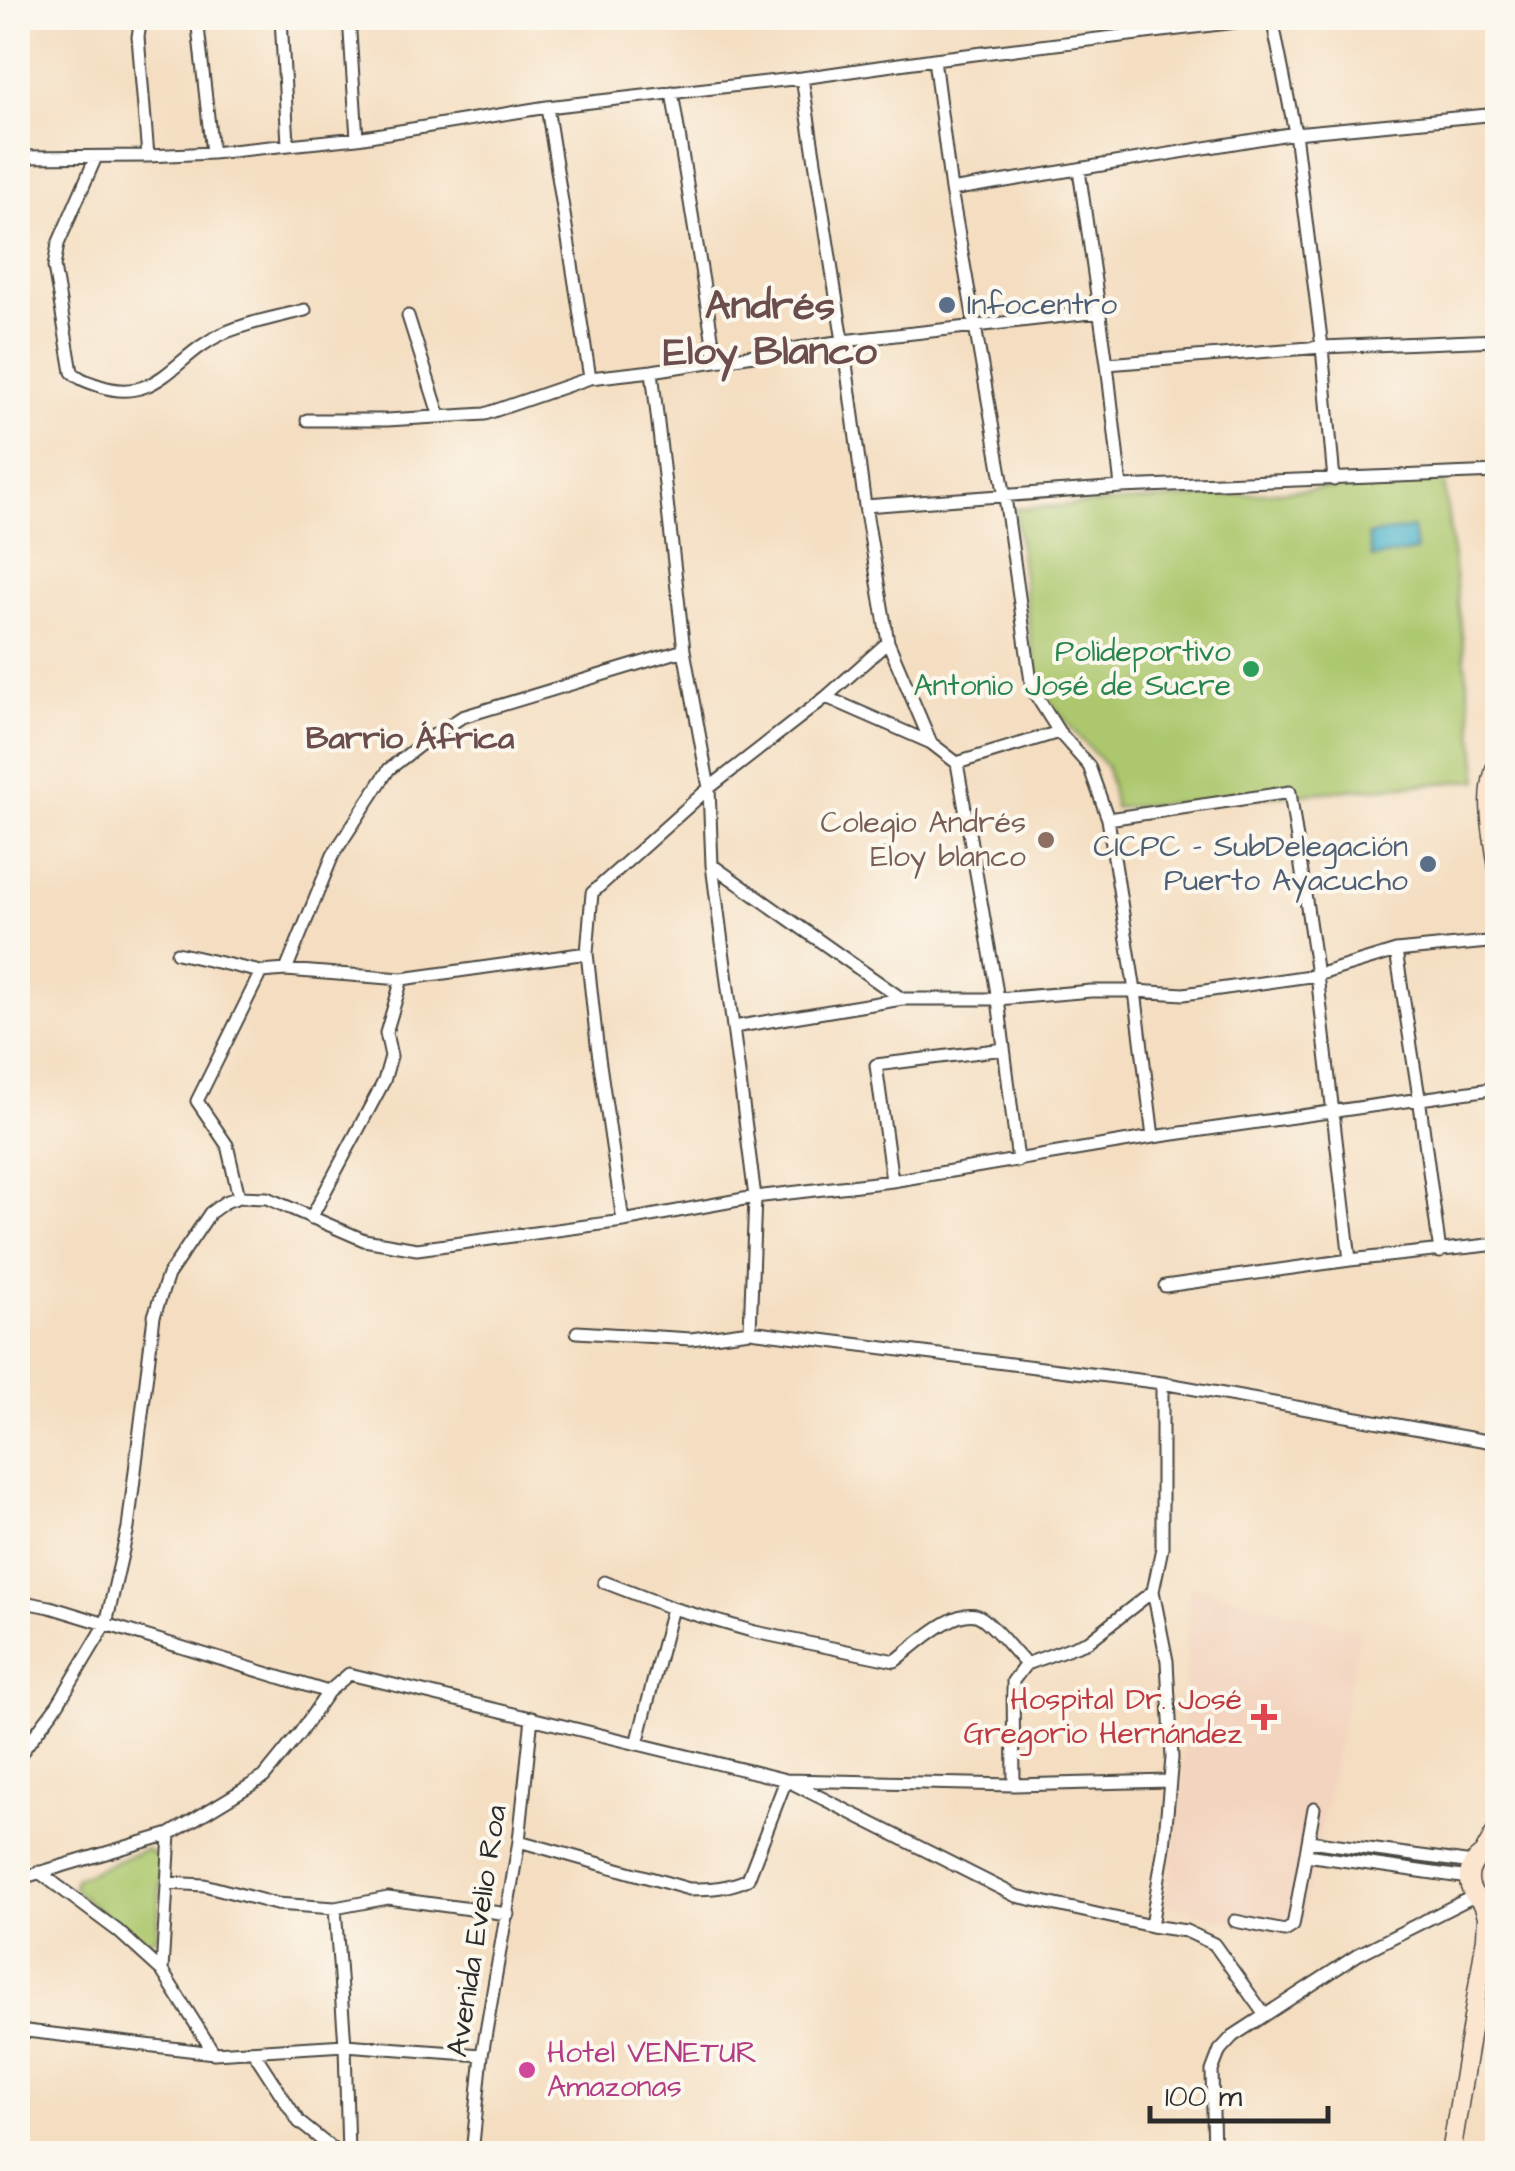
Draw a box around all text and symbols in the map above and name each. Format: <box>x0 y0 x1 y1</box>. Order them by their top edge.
district label: Andrés Eloy Blanco <box>663 279 877 382</box>
place label: Infocentro <box>967 284 1117 326</box>
marker: Infocentro <box>936 294 958 316</box>
place label: Polideportivo Antonio José de Sucre <box>913 631 1231 707</box>
marker: Polideportivo Antonio José de Sucre <box>1240 658 1262 680</box>
district label: Barrio África <box>306 716 515 761</box>
place label: Colegio Andrés Eloy blanco <box>821 802 1026 879</box>
place label: CICPC - SubDelegación Puerto Ayacucho <box>1093 826 1408 903</box>
marker: Colegio Andrés Eloy blanco <box>1035 829 1057 851</box>
marker: CICPC - SubDelegación Puerto Ayacucho <box>1417 853 1439 875</box>
place label: Hospital Dr. José Gregorio Hernández <box>963 1679 1242 1756</box>
marker: Hospital Dr. José Gregorio Hernández <box>1251 1704 1277 1730</box>
street label: Avenida Evelio Roa <box>436 1802 518 2060</box>
place label: Hotel VENETUR Amazonas <box>547 2032 757 2108</box>
marker: Hotel VENETUR Amazonas <box>516 2059 538 2081</box>
scale bar <box>1150 2061 1328 2123</box>
text: 100 m <box>1165 2076 1243 2118</box>

